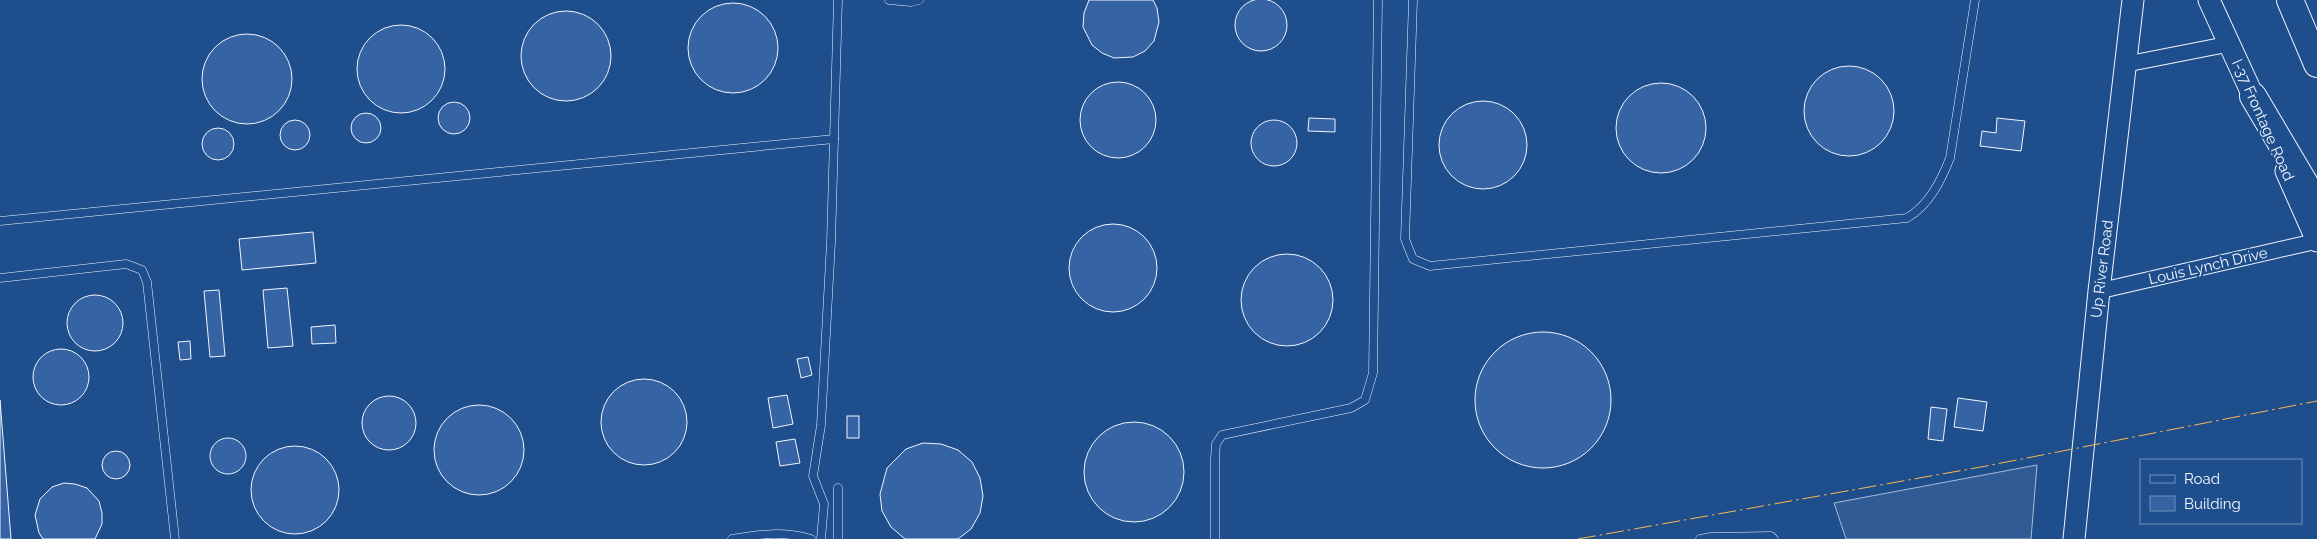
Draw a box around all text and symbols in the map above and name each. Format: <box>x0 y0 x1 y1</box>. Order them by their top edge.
street label: I-37 Frontage Road <box>2228 56 2298 184</box>
street label: Up River Road <box>2087 219 2117 319</box>
street label: Louis Lynch Drive <box>2147 243 2270 288</box>
legend <box>2140 459 2302 524</box>
text: Road <box>2184 470 2220 488</box>
text: Building <box>2184 495 2241 513</box>

